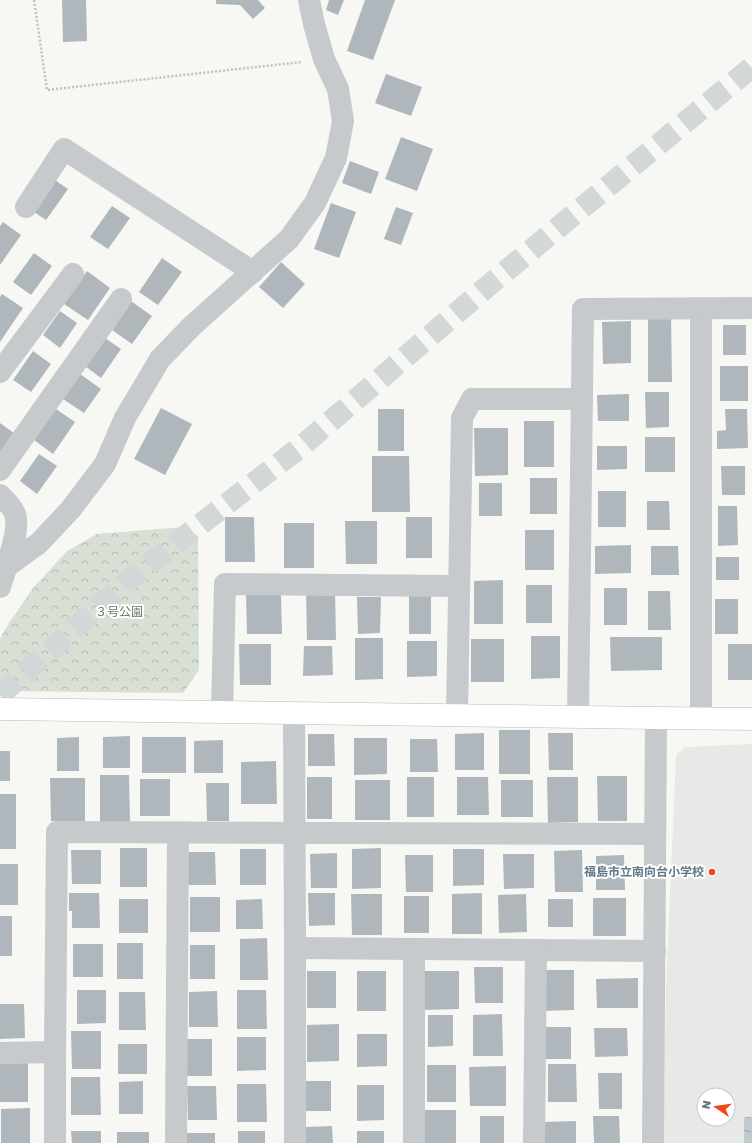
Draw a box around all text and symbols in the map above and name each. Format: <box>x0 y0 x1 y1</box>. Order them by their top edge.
park label: ３号公園 <box>95 604 143 619</box>
place label: 福島市立南向台小学校 <box>584 864 704 879</box>
marker: 福島市立南向台小学校 <box>707 867 717 877</box>
north arrow <box>696 1087 736 1127</box>
text: N <box>698 1099 713 1110</box>

